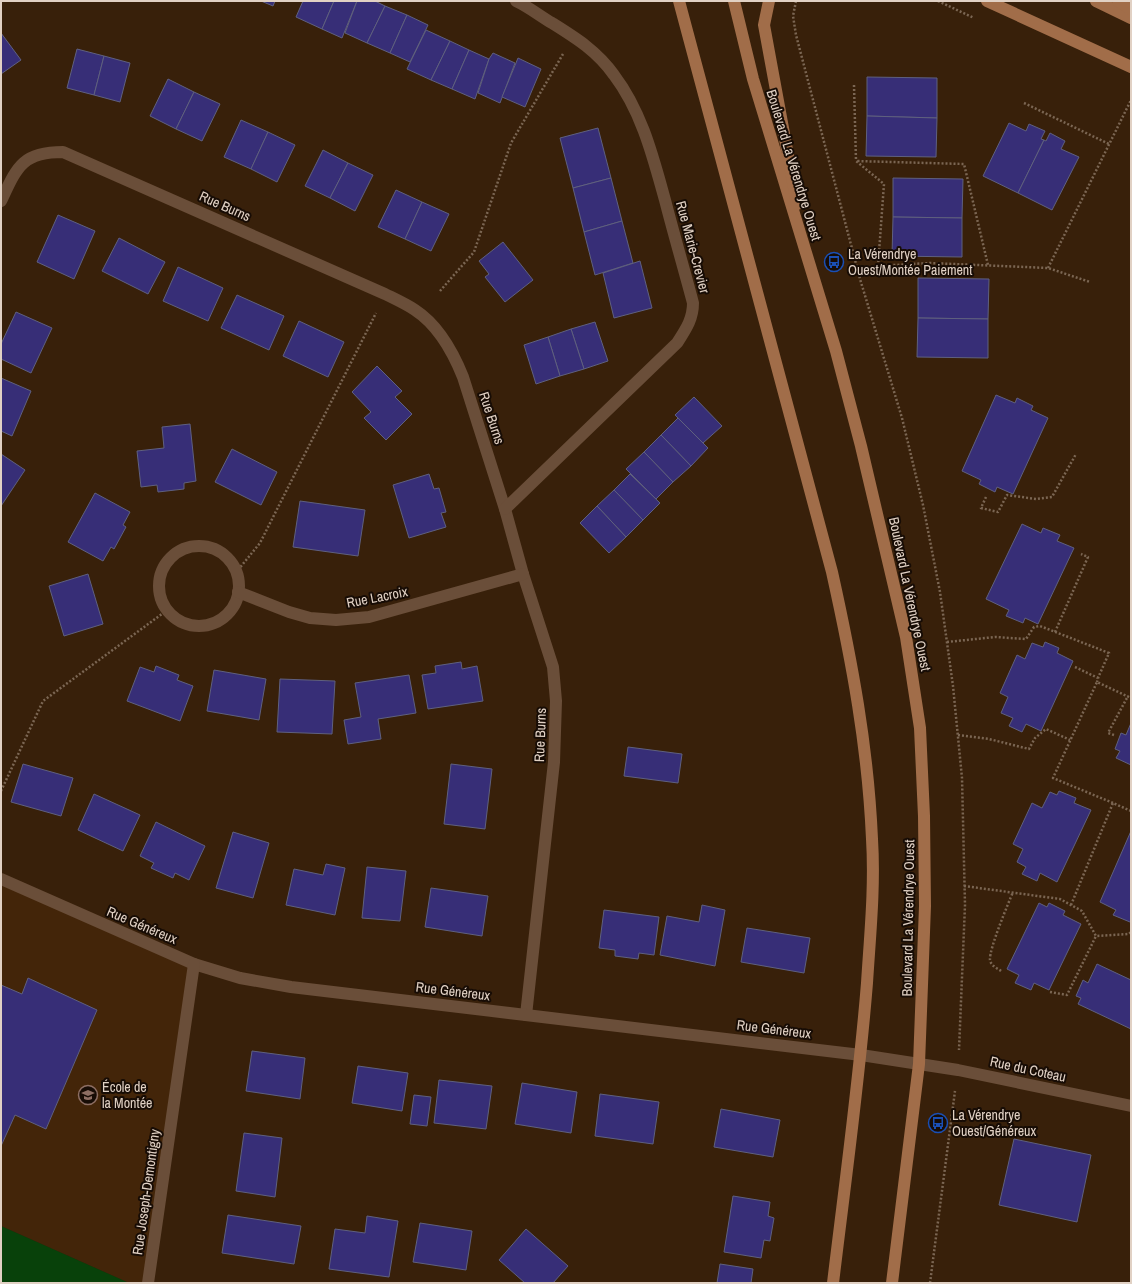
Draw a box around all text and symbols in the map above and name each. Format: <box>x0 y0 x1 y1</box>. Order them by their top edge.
street label: Boulevard La Vérendrye Ouest <box>762 87 826 243</box>
street label: Rue Burns <box>197 187 254 225</box>
street label: Rue Marie-Crevier <box>672 199 714 295</box>
place label: La Vérendrye Ouest/Montée Paiement <box>848 245 972 279</box>
bus stop icon: La Vérendrye Ouest/Montée Paiement <box>823 251 845 273</box>
street label: Rue Burns <box>475 389 509 447</box>
street label: Boulevard La Vérendrye Ouest <box>885 515 935 673</box>
street label: Rue Lacroix <box>345 582 409 612</box>
street label: Rue Burns <box>530 707 550 762</box>
street label: Boulevard La Vérendrye Ouest <box>898 839 918 997</box>
street label: Rue Généreux <box>104 902 180 948</box>
street label: Rue Généreux <box>415 978 491 1005</box>
street label: Rue Généreux <box>736 1016 812 1043</box>
street label: Rue du Coteau <box>988 1052 1068 1086</box>
place label: École de la Montée <box>102 1078 152 1112</box>
school or university icon: École de la Montée <box>77 1084 99 1106</box>
place label: La Vérendrye Ouest/Généreux <box>952 1106 1036 1140</box>
bus stop icon: La Vérendrye Ouest/Généreux <box>927 1112 949 1134</box>
street label: Rue Joseph-Demontigny <box>128 1128 164 1256</box>

